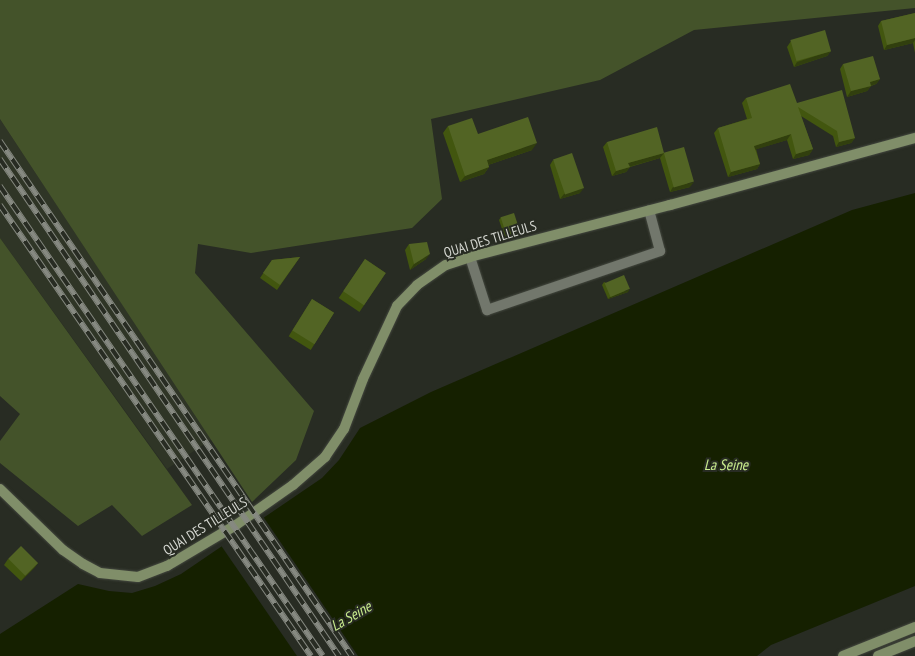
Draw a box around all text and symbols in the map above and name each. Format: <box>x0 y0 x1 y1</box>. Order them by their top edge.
street label: QUAI DES TILLEULS <box>441 217 539 261</box>
water label: La Seine <box>704 456 748 474</box>
street label: QUAI DES TILLEULS <box>160 493 250 559</box>
water label: La Seine <box>328 597 374 635</box>

